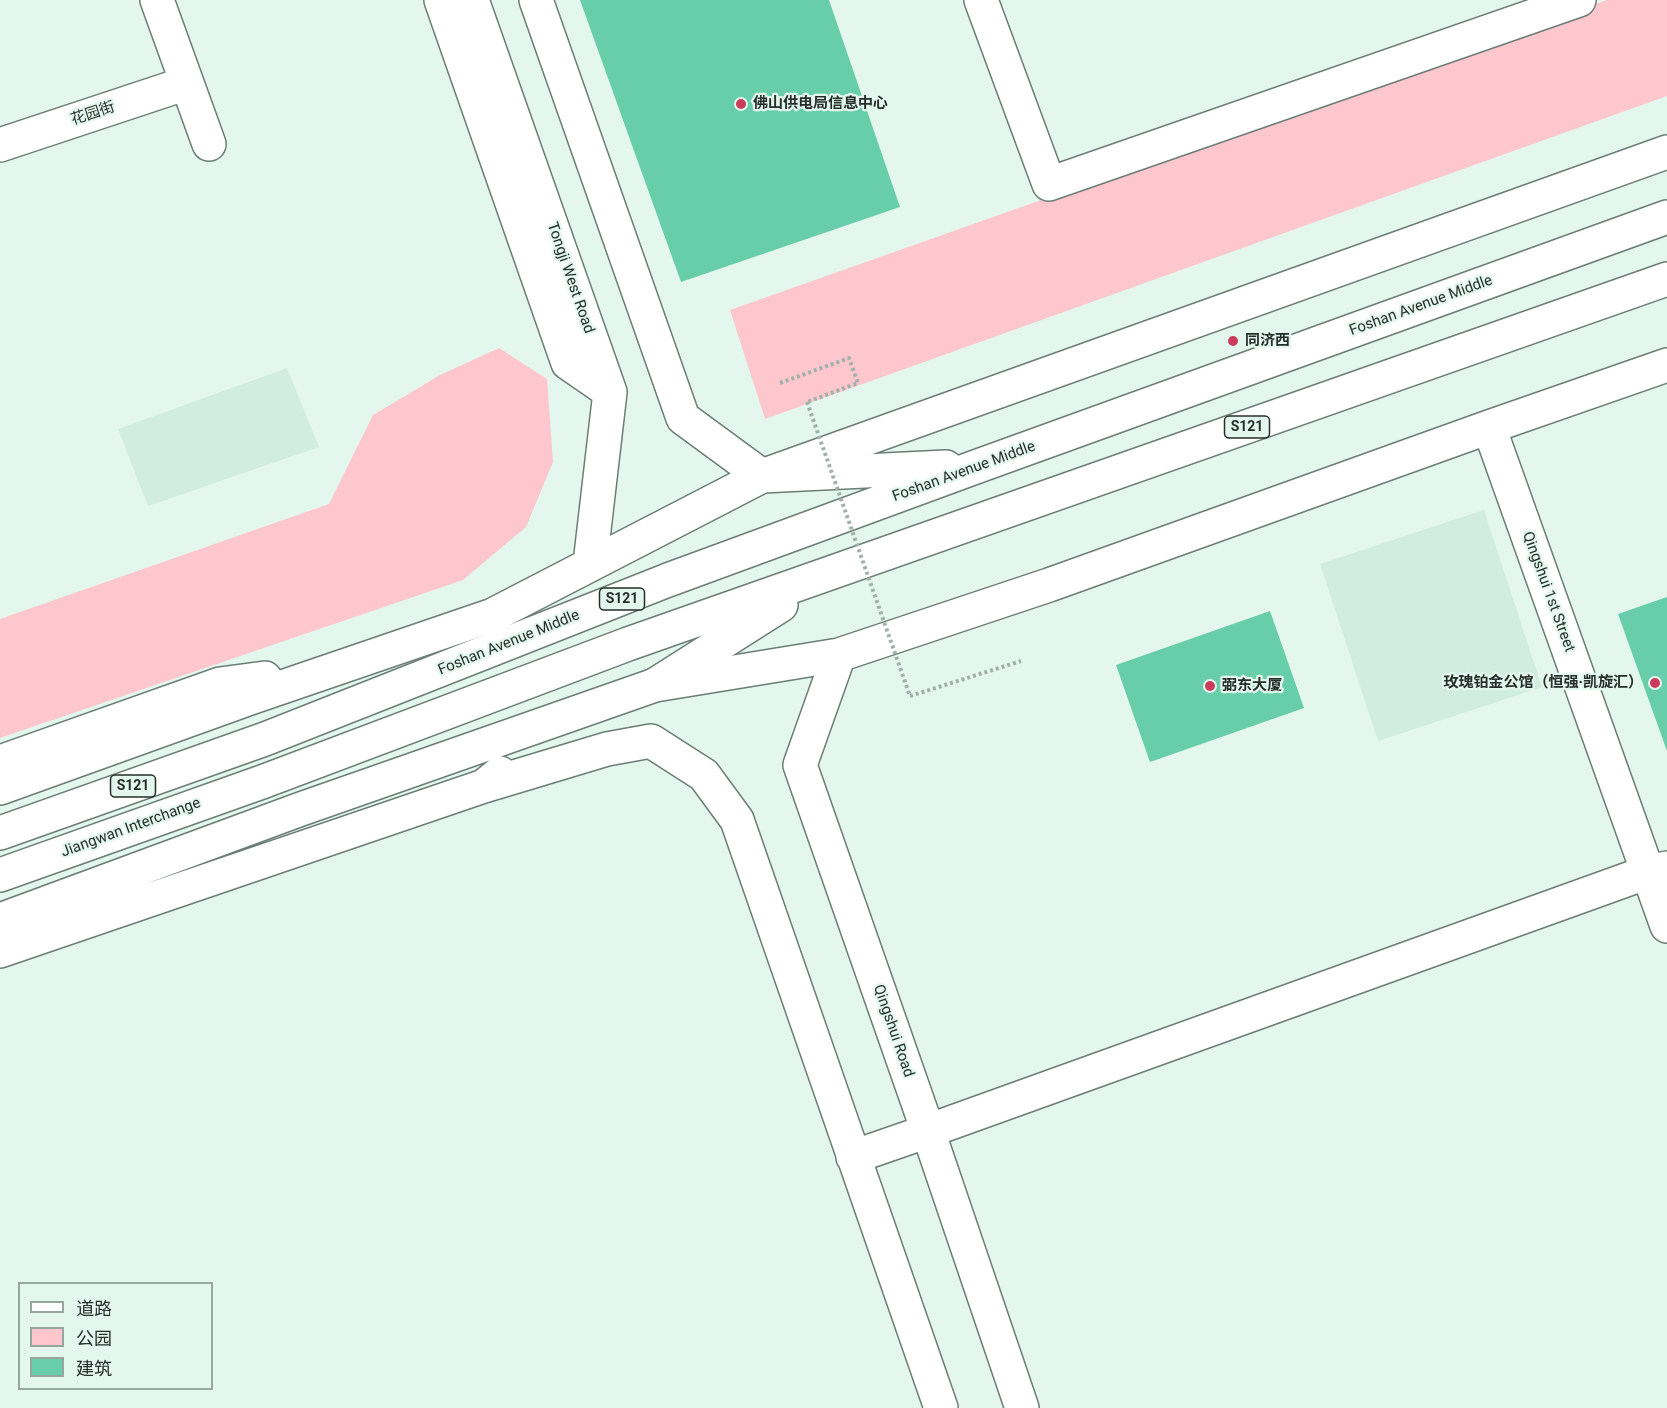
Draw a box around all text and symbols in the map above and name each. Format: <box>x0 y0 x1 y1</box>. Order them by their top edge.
place label: 佛山供电局信息中心 <box>753 95 888 113</box>
marker: 佛山供电局信息中心 <box>734 97 748 111</box>
street label: 花园街 <box>69 98 117 130</box>
street label: Tongji West Road <box>543 220 597 336</box>
street label: Foshan Avenue Middle <box>1347 272 1495 340</box>
place label: 同济西 <box>1245 332 1290 350</box>
marker: 同济西 <box>1226 334 1240 348</box>
road number: S121 <box>1224 416 1270 438</box>
street label: Foshan Avenue Middle <box>890 438 1038 506</box>
street label: Qingshui 1st Street <box>1518 529 1578 655</box>
road number: S121 <box>600 588 644 610</box>
street label: Foshan Avenue Middle <box>436 606 582 680</box>
place label: 玫瑰铂金公馆（恒强·凯旋汇） <box>1443 674 1643 692</box>
marker: 玫瑰铂金公馆（恒强·凯旋汇） <box>1648 676 1662 690</box>
place label: 弼东大厦 <box>1222 677 1282 695</box>
marker: 弼东大厦 <box>1203 679 1217 693</box>
road number: S121 <box>110 775 156 797</box>
street label: Jiangwan Interchange <box>59 794 203 862</box>
street label: Qingshui Road <box>869 982 917 1080</box>
legend <box>18 1282 213 1390</box>
text: 道路 <box>76 1298 112 1319</box>
text: 公园 <box>76 1328 112 1349</box>
text: 建筑 <box>76 1358 112 1379</box>

